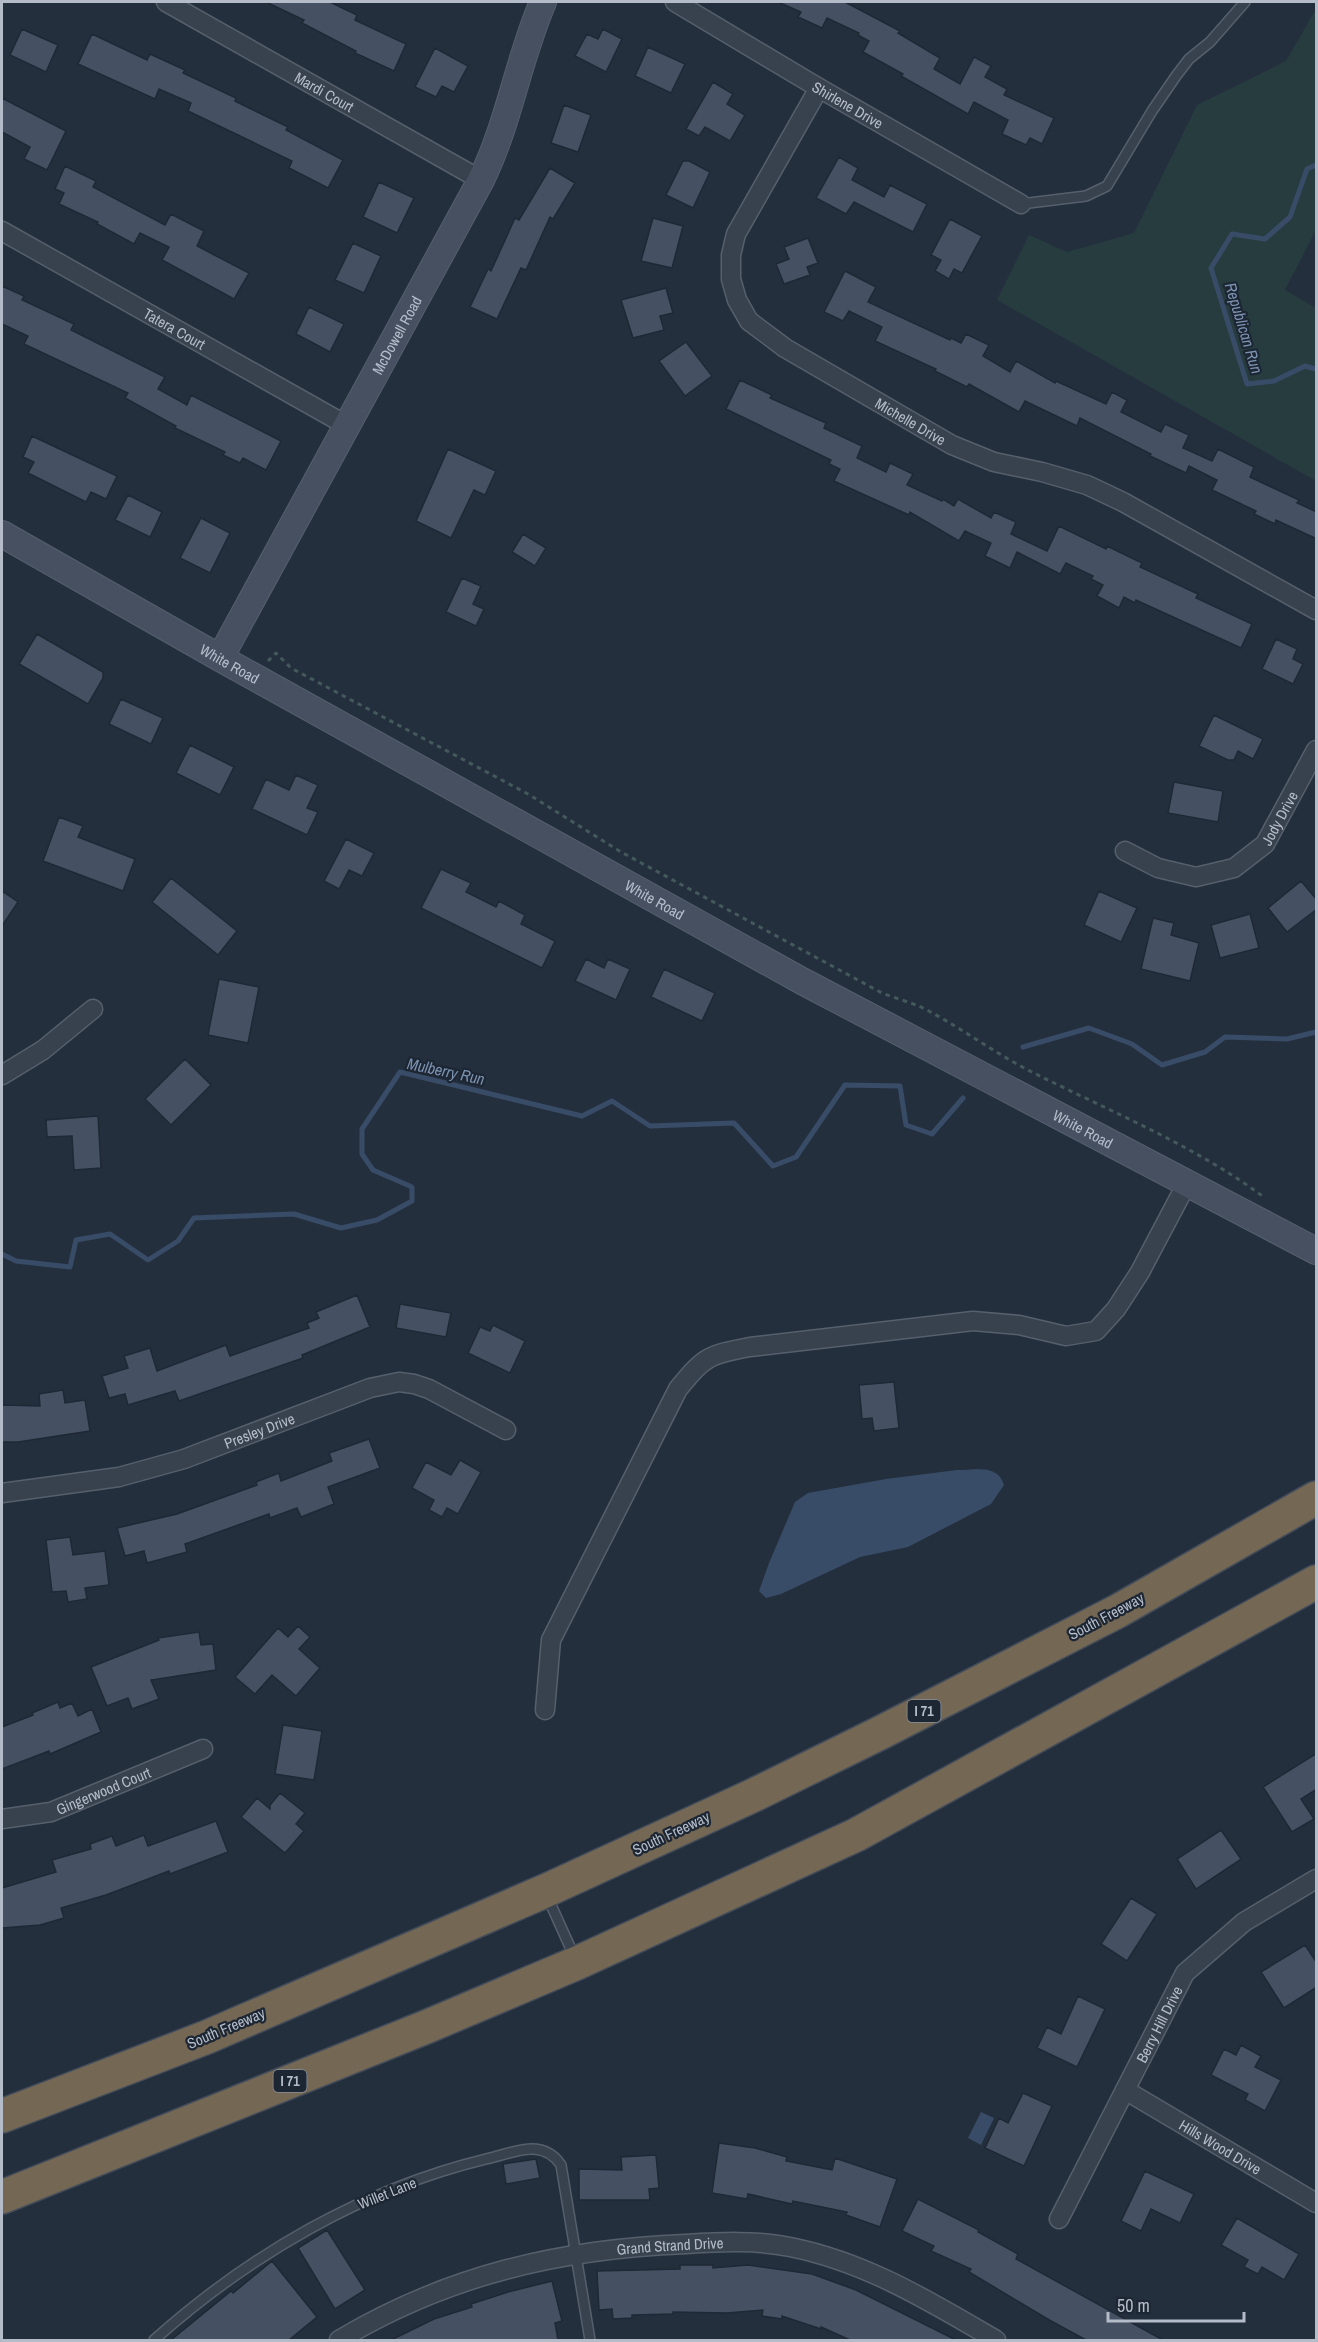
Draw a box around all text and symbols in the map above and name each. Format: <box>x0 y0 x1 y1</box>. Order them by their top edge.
street label: Mardi Court <box>291 66 358 117</box>
street label: Shirlene Drive <box>808 76 887 133</box>
water label: Republican Run <box>1220 280 1268 376</box>
street label: McDowell Road <box>366 292 426 378</box>
street label: Tatera Court <box>140 302 210 354</box>
street label: Michelle Drive <box>871 392 950 450</box>
street label: White Road <box>196 638 263 688</box>
street label: Jody Drive <box>1256 787 1302 849</box>
street label: White Road <box>621 874 688 924</box>
water label: Mulberry Run <box>405 1052 487 1090</box>
street label: White Road <box>1049 1104 1117 1153</box>
street label: Presley Drive <box>221 1407 298 1453</box>
street label: South Freeway <box>1065 1587 1148 1645</box>
road number: I 71 <box>908 1700 940 1722</box>
street label: Gingerwood Court <box>53 1761 154 1819</box>
street label: South Freeway <box>629 1806 714 1860</box>
street label: Berry Hill Drive <box>1130 1982 1187 2066</box>
street label: South Freeway <box>184 2002 269 2054</box>
road number: I 71 <box>274 2070 306 2092</box>
street label: Hills Wood Drive <box>1176 2114 1266 2179</box>
street label: Willet Lane <box>355 2172 420 2214</box>
street label: Grand Strand Drive <box>616 2232 724 2260</box>
scale bar <box>1108 2285 1244 2323</box>
text: 50 m <box>1117 2293 1150 2318</box>

